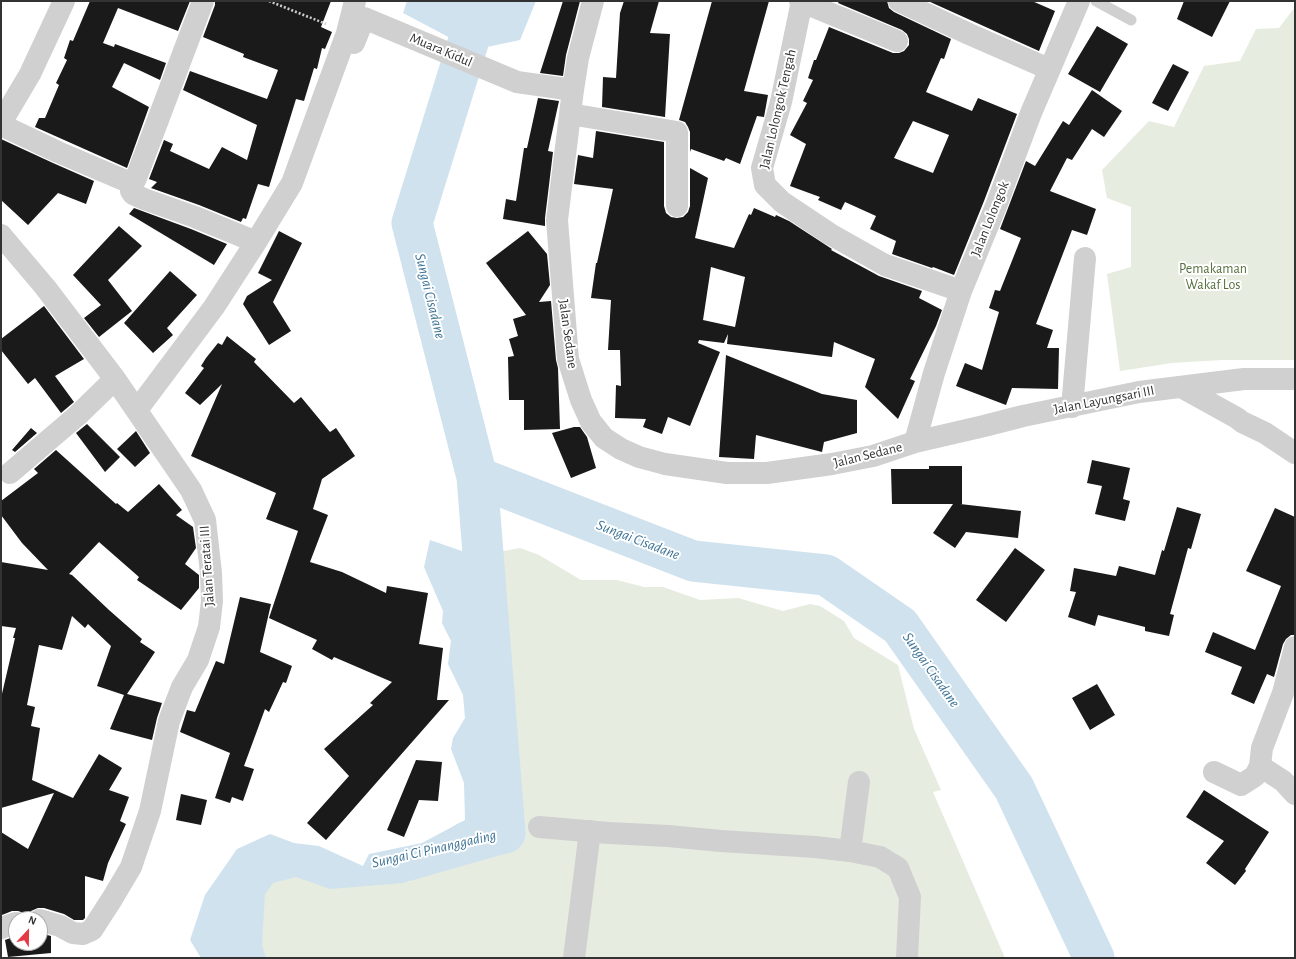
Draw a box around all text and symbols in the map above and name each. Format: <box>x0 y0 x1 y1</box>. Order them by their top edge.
street label: Muara Kidul <box>407 29 475 71</box>
street label: Jalan Lolongok Tengah <box>756 48 800 170</box>
street label: Jalan Lolongok <box>967 179 1013 259</box>
water label: Sungai Cisadane <box>411 251 449 341</box>
park label: Pemakaman Wakaf Los <box>1179 261 1247 294</box>
street label: Jalan Sedane <box>555 298 581 370</box>
street label: Jalan Layungsari III <box>1052 382 1156 418</box>
street label: Jalan Sedane <box>832 438 904 472</box>
water label: Sungai Cisadane <box>594 516 682 564</box>
street label: Jalan Teratai III <box>196 525 218 607</box>
water label: Sungai Cisadane <box>899 629 963 711</box>
water label: Sungai Ci Pinanggading <box>370 826 498 872</box>
north arrow <box>8 911 48 951</box>
text: N <box>27 914 38 927</box>

